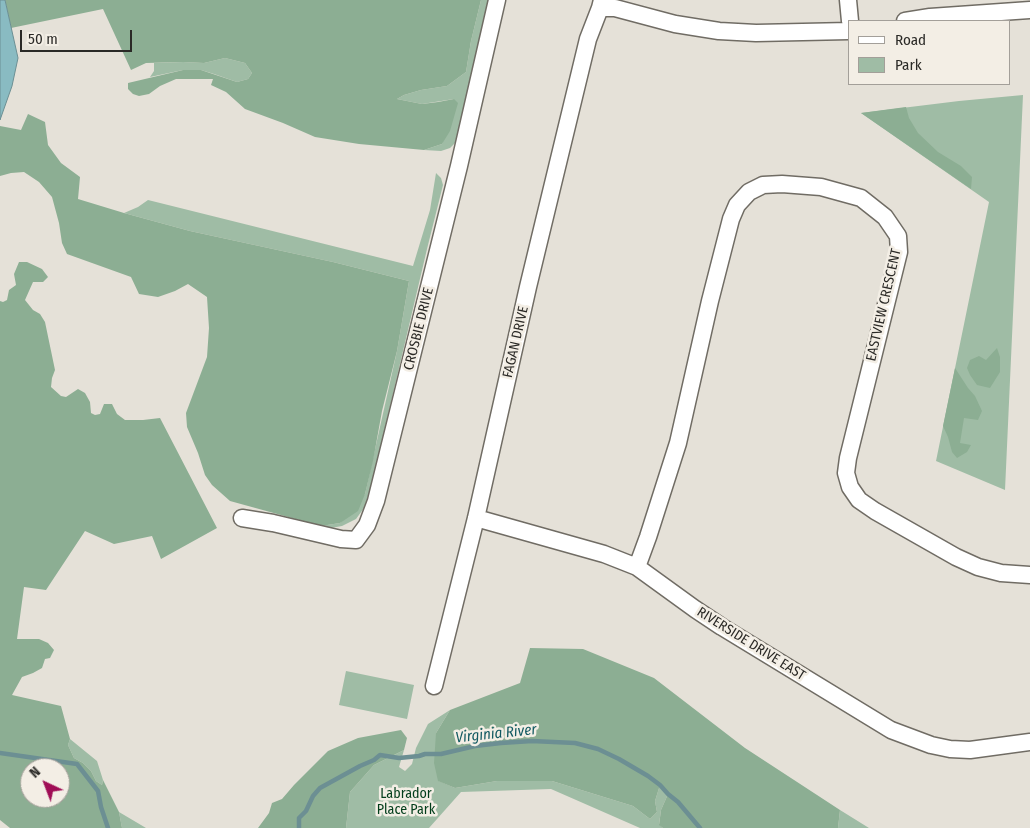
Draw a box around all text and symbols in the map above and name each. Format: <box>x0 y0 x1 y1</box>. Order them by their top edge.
scale bar <box>22 20 135 52</box>
legend <box>848 20 1010 85</box>
text: 50 m <box>28 30 58 48</box>
text: Road <box>895 31 926 49</box>
text: Park <box>895 56 922 74</box>
street label: EASTVIEW CRESCENT <box>863 247 905 363</box>
street label: CROSBIE DRIVE <box>401 286 437 372</box>
street label: FAGAN DRIVE <box>500 305 532 379</box>
street label: RIVERSIDE DRIVE EAST <box>694 604 808 684</box>
water label: Virginia River <box>455 721 537 747</box>
north arrow <box>20 758 70 808</box>
text: N <box>26 763 44 781</box>
park label: Labrador Place Park <box>377 786 435 819</box>

